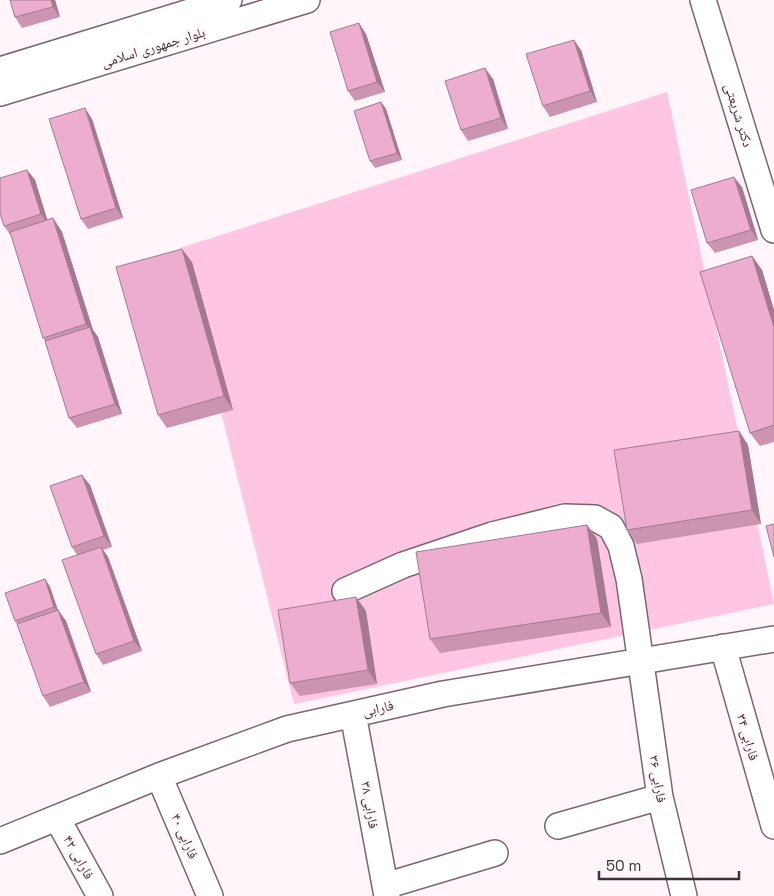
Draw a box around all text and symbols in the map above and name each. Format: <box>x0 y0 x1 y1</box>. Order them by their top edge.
street label: بلوار جمهوری اسلامی <box>99 23 207 71</box>
street label: دکتر شریعتی <box>721 81 757 149</box>
street label: فارابی <box>361 696 396 720</box>
street label: فارابی ۳۴ <box>733 712 763 763</box>
street label: فارابی ۳۶ <box>645 754 671 804</box>
street label: فارابی ۳۸ <box>357 780 383 830</box>
street label: فارابی ۴۰ <box>167 810 203 862</box>
street label: فارابی ۴۲ <box>60 832 99 882</box>
scale bar <box>599 848 739 880</box>
text: 50 m <box>606 856 641 875</box>

